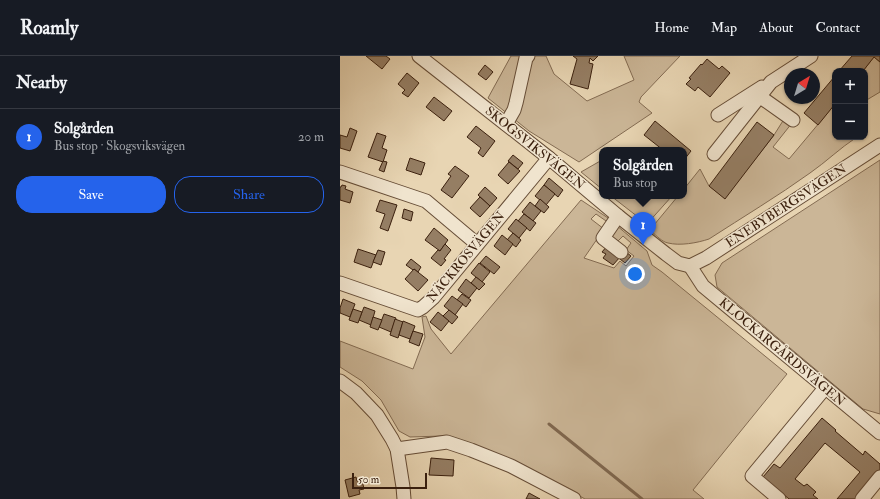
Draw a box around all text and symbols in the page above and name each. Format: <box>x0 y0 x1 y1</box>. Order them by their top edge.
text: Roamly <box>20 16 78 40</box>
text: Home <box>654 19 689 36</box>
text: Map <box>711 19 737 36</box>
text: About <box>759 19 793 36</box>
text: Contact <box>815 19 860 36</box>
north arrow <box>784 68 820 104</box>
map controls <box>832 68 868 140</box>
button: + <box>832 68 868 104</box>
text: Nearby <box>16 72 67 93</box>
street label: SKOGSVIKSVÄGEN <box>482 103 588 193</box>
button: − <box>832 104 868 140</box>
text: Solgården <box>54 119 114 138</box>
text: 1 <box>27 129 31 145</box>
text: 20 m <box>298 129 324 145</box>
text: Bus stop · Skogsviksvägen <box>54 138 185 154</box>
popup <box>599 147 687 199</box>
text: Solgården <box>613 156 673 175</box>
street label: ENEBYBERGSVÄGEN <box>722 161 850 251</box>
text: Bus stop <box>613 175 657 191</box>
button: Save <box>16 176 166 213</box>
button: Share <box>174 176 324 213</box>
street label: NÄCKROSVÄGEN <box>423 208 509 306</box>
pin: 1 <box>630 212 656 245</box>
your location <box>625 264 645 284</box>
street label: KLOCKARGÅRDSVÄGEN <box>716 294 849 410</box>
scale bar <box>352 471 427 490</box>
text: 50 m <box>358 473 379 486</box>

